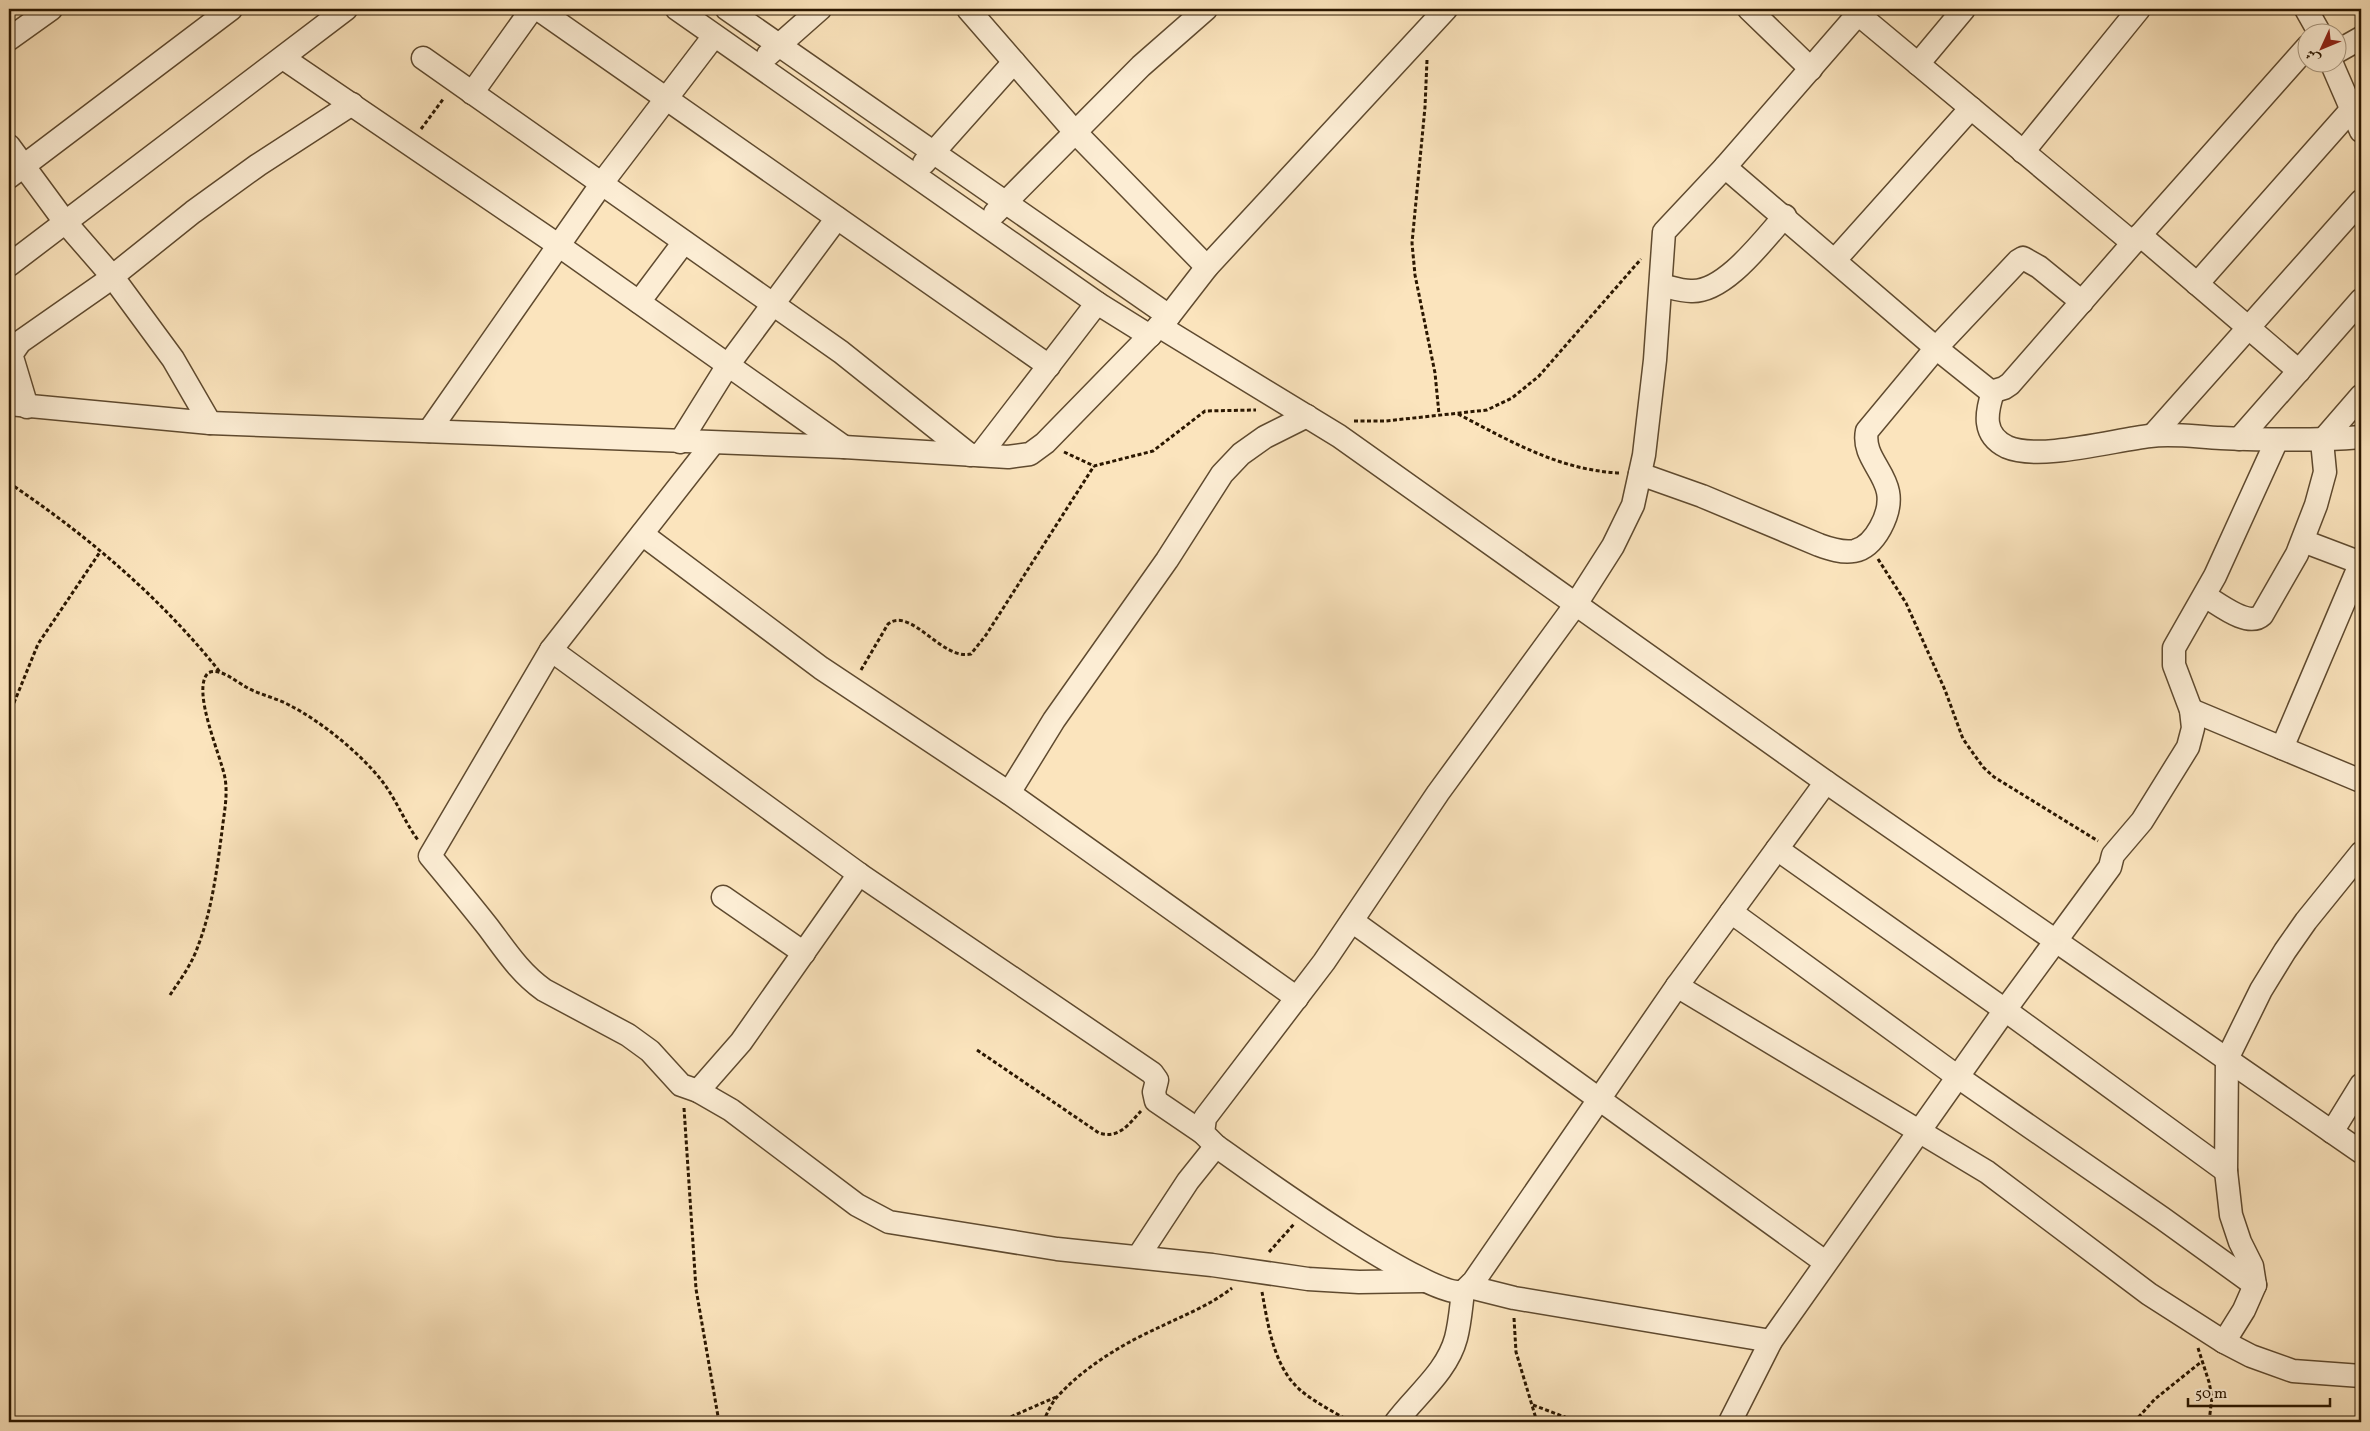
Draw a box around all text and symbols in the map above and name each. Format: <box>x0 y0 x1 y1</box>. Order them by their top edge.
north arrow <box>2298 22 2348 72</box>
text: ش <box>2302 44 2325 68</box>
scale bar <box>2188 1376 2330 1408</box>
text: 50 m <box>2195 1384 2227 1405</box>

